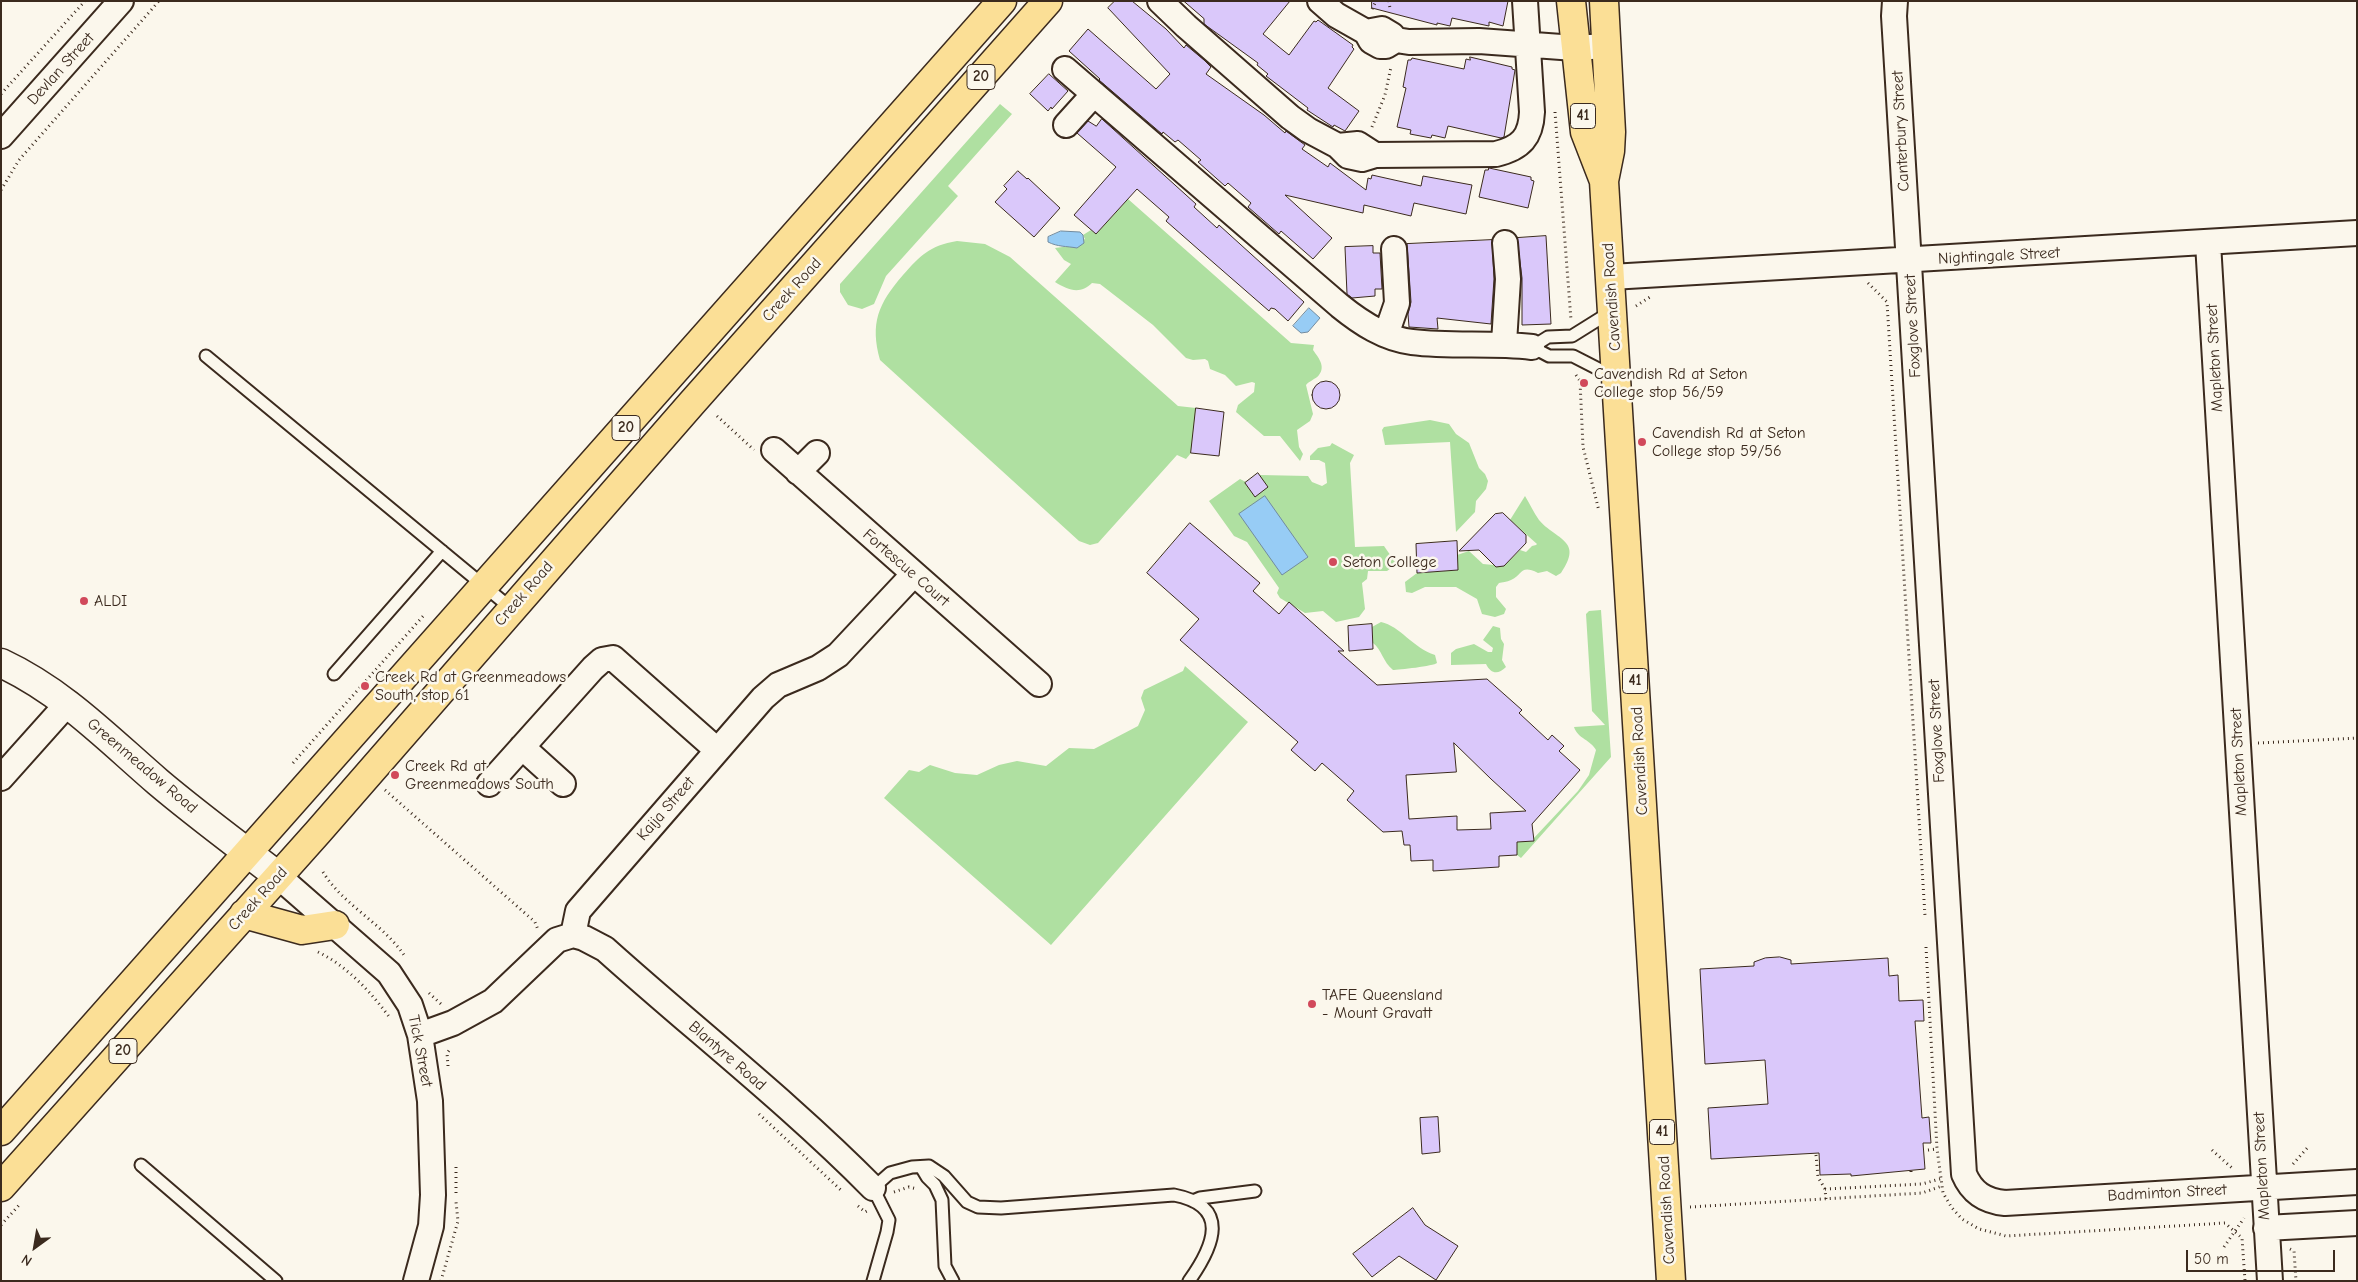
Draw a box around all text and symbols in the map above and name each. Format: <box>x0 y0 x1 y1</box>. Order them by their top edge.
street label: Devlan Street <box>23 29 99 109</box>
road number: 20 <box>967 64 995 90</box>
street label: Canterbury Street <box>1888 70 1914 192</box>
road number: 41 <box>1570 104 1596 128</box>
street label: Cavendish Road <box>1599 242 1625 352</box>
street label: Nightingale Street <box>1938 243 2060 269</box>
street label: Creek Road <box>758 254 826 326</box>
street label: Foxglove Street <box>1901 274 1925 378</box>
street label: Mapleton Street <box>2203 303 2227 413</box>
place label: Cavendish Rd at Seton College stop 56/59 <box>1594 364 1748 402</box>
marker: Cavendish Rd at Seton College stop 56/59 <box>1578 377 1590 389</box>
road number: 20 <box>612 416 640 440</box>
place label: Cavendish Rd at Seton College stop 59/56 <box>1652 423 1806 461</box>
marker: Cavendish Rd at Seton College stop 59/56 <box>1636 436 1648 448</box>
street label: Fortescue Court <box>859 525 953 611</box>
place label: Seton College <box>1343 552 1436 572</box>
marker: Seton College <box>1327 556 1339 568</box>
street label: Creek Road <box>491 558 557 630</box>
place label: ALDI <box>94 591 127 611</box>
marker: ALDI <box>78 595 90 607</box>
place label: Creek Rd at Greenmeadows South, stop 61 <box>375 667 566 705</box>
road number: 41 <box>1622 668 1648 694</box>
street label: Foxglove Street <box>1925 679 1949 783</box>
marker: Creek Rd at Greenmeadows South, stop 61 <box>359 680 371 692</box>
street label: Cavendish Road <box>1628 706 1652 816</box>
street label: Mapleton Street <box>2227 707 2251 817</box>
street label: Greenmeadow Road <box>83 714 201 818</box>
place label: Creek Rd at Greenmeadows South <box>405 756 554 794</box>
marker: Creek Rd at Greenmeadows South <box>389 769 401 781</box>
street label: Kaija Street <box>633 773 699 845</box>
street label: Creek Road <box>224 863 292 935</box>
place label: TAFE Queensland - Mount Gravatt <box>1322 985 1443 1023</box>
marker: TAFE Queensland - Mount Gravatt <box>1306 998 1318 1010</box>
street label: Tick Street <box>404 1013 436 1089</box>
street label: Blantyre Road <box>684 1017 770 1095</box>
road number: 20 <box>109 1038 137 1064</box>
street label: Mapleton Street <box>2250 1111 2274 1221</box>
road number: 41 <box>1650 1120 1674 1144</box>
street label: Cavendish Road <box>1655 1155 1679 1265</box>
street label: Badminton Street <box>2107 1180 2227 1206</box>
north arrow <box>10 1222 60 1272</box>
scale bar <box>2188 1240 2337 1272</box>
text: 50 m <box>2194 1250 2229 1268</box>
text: N <box>18 1251 35 1270</box>

